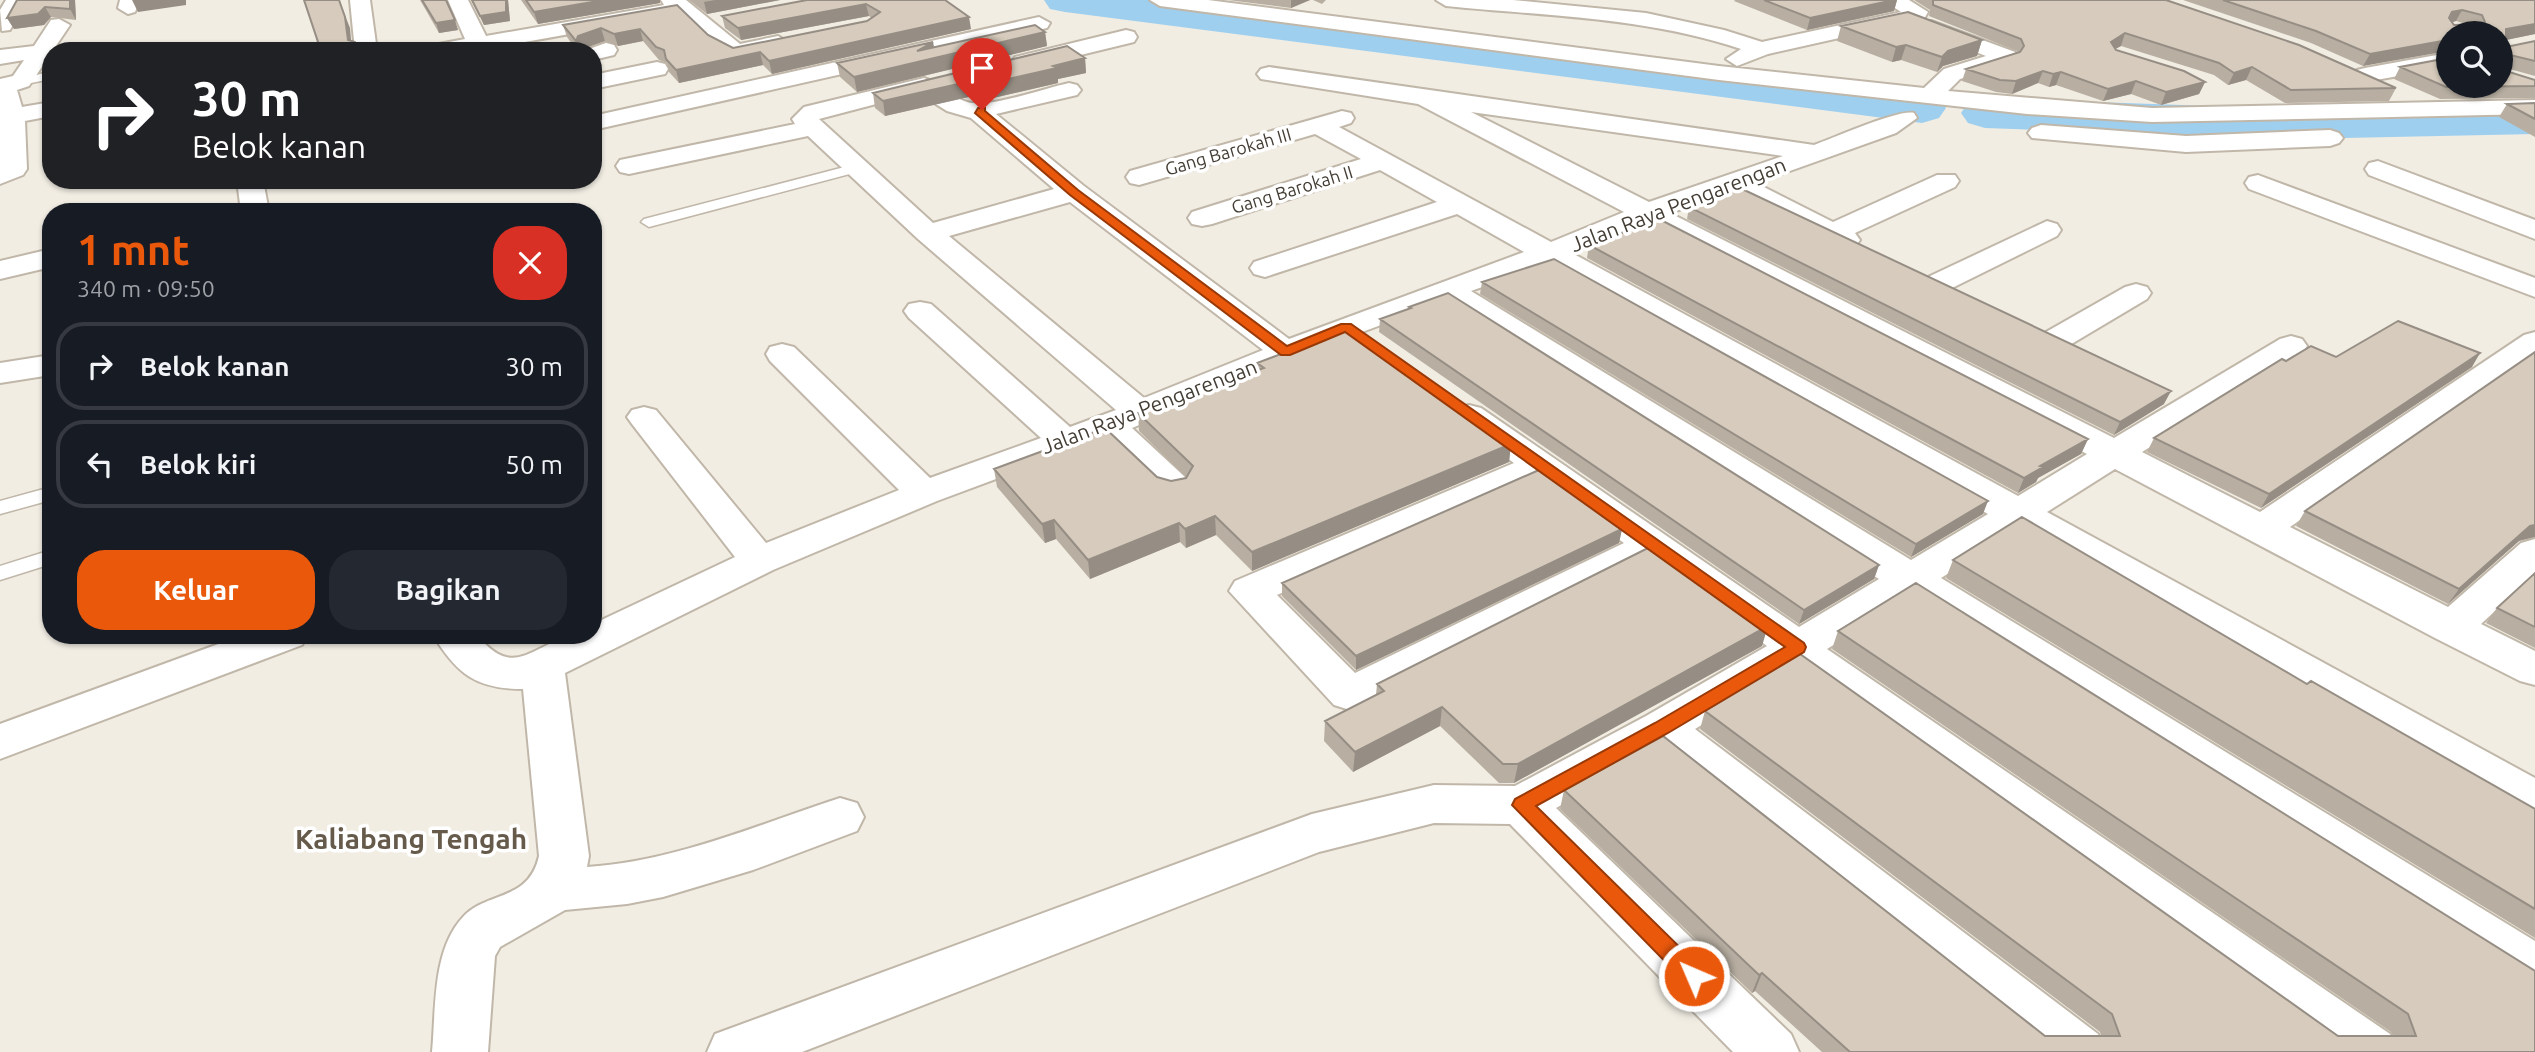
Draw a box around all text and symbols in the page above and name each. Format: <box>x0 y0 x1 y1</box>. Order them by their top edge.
map controls <box>2436 21 2513 98</box>
button: search <box>2436 21 2513 98</box>
pin <box>952 38 1012 110</box>
icon: arrive <box>963 49 1001 87</box>
icon: right <box>77 70 168 161</box>
text: 30 m <box>192 70 301 125</box>
street label: Gang Barokah III <box>1163 123 1293 179</box>
text: Belok kanan <box>192 128 366 164</box>
street label: Jalan Raya Pengarengan <box>1567 152 1789 256</box>
street label: Gang Barokah II <box>1229 161 1355 217</box>
text: 1 mnt <box>77 226 190 273</box>
button: close <box>493 226 567 300</box>
text: 340 m · 09:50 <box>77 276 215 301</box>
icon: right <box>81 347 119 385</box>
text: Belok kanan <box>140 352 290 381</box>
text: 30 m <box>505 352 563 381</box>
street label: Jalan Raya Pengarengan <box>1038 354 1260 458</box>
icon: left <box>81 445 119 483</box>
text: Belok kiri <box>140 450 256 479</box>
text: 50 m <box>505 450 563 479</box>
button: Keluar <box>77 550 315 630</box>
button: Bagikan <box>329 550 567 630</box>
district label: Kaliabang Tengah <box>295 823 527 854</box>
position arrow <box>1657 939 1731 1013</box>

